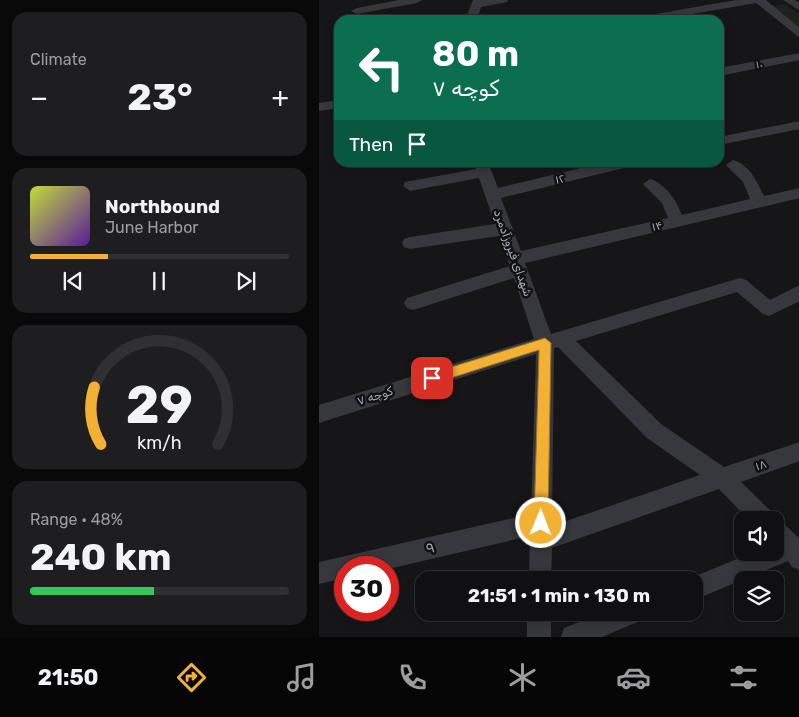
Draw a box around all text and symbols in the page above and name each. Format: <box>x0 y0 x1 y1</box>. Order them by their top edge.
text: 80 m <box>432 33 519 75</box>
icon: left <box>349 35 414 100</box>
text: Climate <box>30 50 87 69</box>
street label: ۱۰ <box>754 57 764 72</box>
text: 23° <box>127 74 193 120</box>
text: کوچه ۷ <box>432 75 499 102</box>
text: − <box>30 81 48 114</box>
text: + <box>272 81 289 114</box>
icon: arrive <box>403 130 431 158</box>
text: Then <box>349 133 393 156</box>
street label: ۱۲ <box>554 171 566 187</box>
text: Northbound <box>105 195 220 218</box>
street label: شهدای فیروزآدمرد <box>490 208 535 299</box>
text: June Harbor <box>105 218 198 237</box>
street label: ۱۴ <box>650 218 664 234</box>
icon: previous <box>59 267 87 295</box>
icon: pause <box>145 267 173 295</box>
icon: next <box>232 267 260 295</box>
pin <box>411 357 453 399</box>
icon: arrive <box>418 364 446 392</box>
text: 29 <box>126 374 193 436</box>
street label: کوچه ۷ <box>355 384 395 409</box>
text: km/h <box>137 432 182 453</box>
street label: ۱۸ <box>753 456 769 474</box>
position arrow <box>514 496 566 548</box>
text: Range · 48% <box>30 510 123 529</box>
map controls <box>734 511 784 621</box>
button: sound <box>734 511 784 561</box>
text: 240 km <box>30 534 171 580</box>
street label: ۹ <box>424 538 436 558</box>
speed limit sign: 30 <box>334 556 399 621</box>
button: layers <box>734 571 784 621</box>
text: 21:51 · 1 min · 130 m <box>468 584 650 607</box>
icon: directions <box>174 660 209 695</box>
icon: music <box>284 660 319 695</box>
icon: phone <box>395 660 430 695</box>
icon: climate <box>505 660 540 695</box>
icon: car <box>616 660 651 695</box>
icon: filters <box>726 660 761 695</box>
text: 21:50 <box>38 664 99 691</box>

